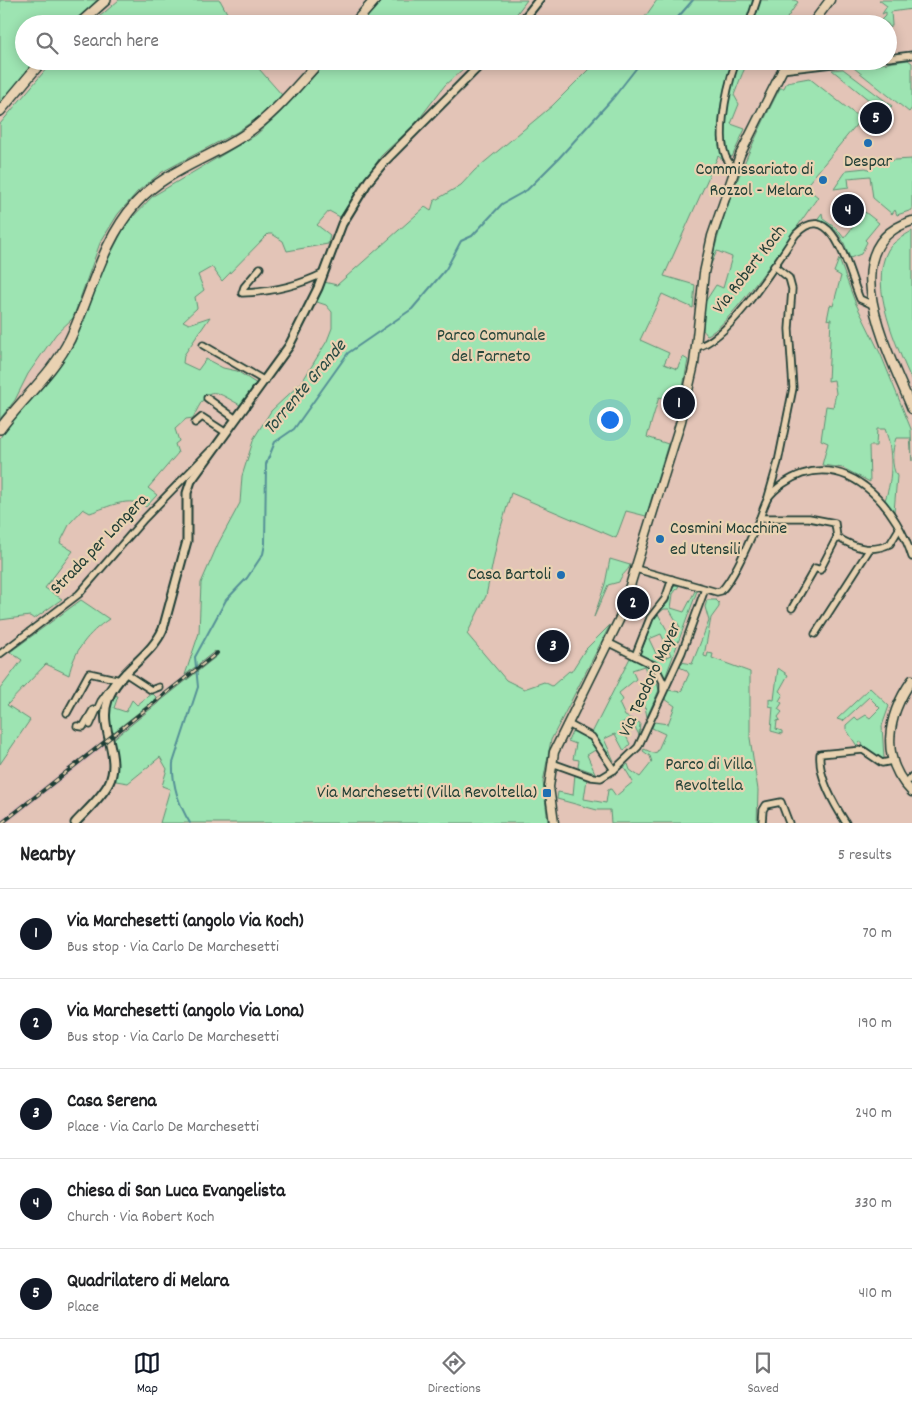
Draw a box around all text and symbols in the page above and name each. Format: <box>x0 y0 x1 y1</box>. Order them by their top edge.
search box <box>15 15 897 70</box>
icon: search <box>33 29 61 57</box>
text: Search here <box>73 29 159 56</box>
pin: 5 <box>860 99 892 137</box>
marker: Despar <box>862 137 874 149</box>
place label: Despar <box>844 150 892 175</box>
place label: Commissariato di Rozzol - Melara <box>696 158 814 204</box>
marker: Commissariato di Rozzol - Melara <box>817 174 829 186</box>
pin: 4 <box>832 191 864 229</box>
street label: Via Robert Koch <box>707 220 793 320</box>
park label: Parco Comunale del Farneto <box>437 324 545 370</box>
water label: Torrente Grande <box>258 333 355 441</box>
pin: 1 <box>663 384 695 422</box>
your location <box>597 407 623 433</box>
street label: Strada per Longera <box>45 488 155 601</box>
place label: Cosmini Macchine ed Utensili <box>670 517 787 563</box>
marker: Cosmini Macchine ed Utensili <box>654 533 666 545</box>
place label: Casa Bartoli <box>468 563 551 588</box>
marker: Casa Bartoli <box>555 569 567 581</box>
pin: 2 <box>617 584 649 622</box>
street label: Via Teodoro Mayer <box>614 618 689 741</box>
pin: 3 <box>537 627 569 665</box>
park label: Parco di Villa Revoltella <box>665 753 753 799</box>
place label: Via Marchesetti (Villa Revoltella) <box>317 781 537 806</box>
marker: Via Marchesetti (Villa Revoltella) <box>541 787 553 799</box>
text: Nearby <box>20 841 75 871</box>
text: 5 results <box>838 844 892 867</box>
text: Via Marchesetti (angolo Via Koch) <box>67 909 304 936</box>
text: 1 <box>34 922 38 945</box>
text: 70 m <box>862 922 892 945</box>
text: Bus stop · Via Carlo De Marchesetti <box>67 936 279 959</box>
text: Via Marchesetti (angolo Via Lona) <box>67 999 304 1026</box>
text: 2 <box>33 1012 40 1035</box>
text: 190 m <box>858 1012 892 1035</box>
text: Bus stop · Via Carlo De Marchesetti <box>67 1026 279 1049</box>
text: Casa Serena <box>67 1089 156 1116</box>
text: 3 <box>32 1102 40 1125</box>
text: 240 m <box>855 1102 892 1125</box>
text: Place · Via Carlo De Marchesetti <box>67 1116 259 1139</box>
text: Chiesa di San Luca Evangelista <box>67 1179 285 1206</box>
text: 4 <box>33 1192 39 1215</box>
text: 330 m <box>854 1192 892 1215</box>
text: Church · Via Robert Koch <box>67 1206 214 1229</box>
text: Quadrilatero di Melara <box>67 1269 229 1296</box>
text: 5 <box>32 1282 40 1305</box>
text: 410 m <box>858 1282 892 1305</box>
text: Place <box>67 1296 99 1319</box>
tab: Map <box>133 1349 161 1399</box>
tab: Directions <box>428 1349 481 1399</box>
tab: Saved <box>747 1349 779 1399</box>

